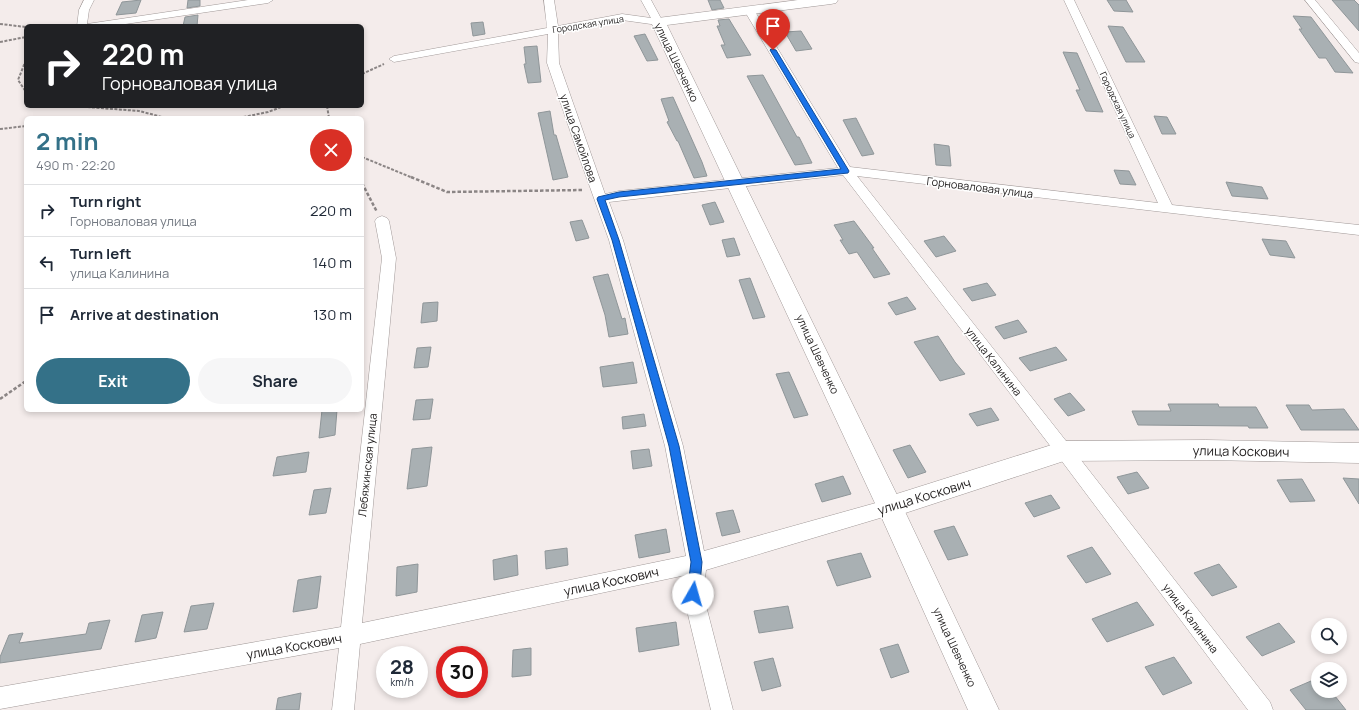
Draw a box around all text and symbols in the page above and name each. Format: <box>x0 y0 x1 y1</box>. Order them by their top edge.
pin <box>756 9 790 50</box>
street label: Городская улица <box>551 12 625 36</box>
icon: arrive <box>762 15 784 37</box>
street label: улица Шевченко <box>651 20 703 105</box>
text: 220 m <box>102 35 185 73</box>
icon: right <box>36 40 88 92</box>
street label: Городская улица <box>1097 70 1139 140</box>
text: Горноваловая улица <box>102 71 277 95</box>
street label: улица Самойлова <box>557 92 601 184</box>
text: 2 min <box>36 124 98 157</box>
button: close <box>310 129 352 171</box>
text: 490 m · 22:20 <box>36 156 115 174</box>
street label: Горноваловая улица <box>926 173 1034 201</box>
text: Turn right <box>70 191 141 212</box>
icon: right <box>36 200 58 222</box>
text: 220 m <box>310 200 352 221</box>
text: Горноваловая улица <box>70 212 197 230</box>
text: Turn left <box>70 243 132 264</box>
icon: left <box>36 252 58 274</box>
text: 140 m <box>312 252 352 273</box>
text: улица Калинина <box>70 264 169 282</box>
icon: arrive <box>36 304 58 326</box>
text: Arrive at destination <box>70 304 219 325</box>
text: 130 m <box>313 304 352 325</box>
street label: улица Шевченко <box>793 312 843 397</box>
street label: улица Калинина <box>962 323 1026 399</box>
button: Exit <box>36 358 190 404</box>
button: Share <box>198 358 352 404</box>
street label: Лебяжинская улица <box>354 412 380 518</box>
street label: улица Коскович <box>1192 441 1290 461</box>
street label: улица Коскович <box>875 473 973 519</box>
street label: улица Коскович <box>562 562 660 600</box>
position arrow <box>672 573 714 615</box>
street label: улица Калинина <box>1160 580 1222 656</box>
street label: улица Шевченко <box>930 605 980 690</box>
map controls <box>1311 618 1347 698</box>
button: search <box>1311 618 1347 654</box>
street label: улица Коскович <box>245 629 343 663</box>
speed limit sign: 30 <box>436 646 488 698</box>
text: 28 <box>390 653 414 680</box>
button: layers <box>1311 662 1347 698</box>
text: km/h <box>390 675 414 689</box>

